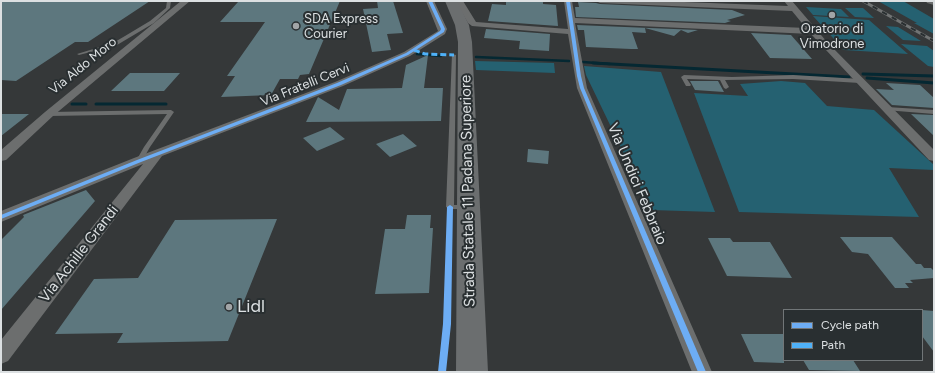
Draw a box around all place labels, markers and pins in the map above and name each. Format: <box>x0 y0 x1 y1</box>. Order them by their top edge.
marker: Oratorio di Vimodrone <box>827 10 837 20</box>
place label: SDA Express Courier <box>304 11 378 42</box>
marker: SDA Express Courier <box>291 21 301 31</box>
place label: Oratorio di Vimodrone <box>800 21 864 52</box>
place label: Lidl <box>237 296 265 318</box>
marker: Lidl <box>224 302 234 312</box>

